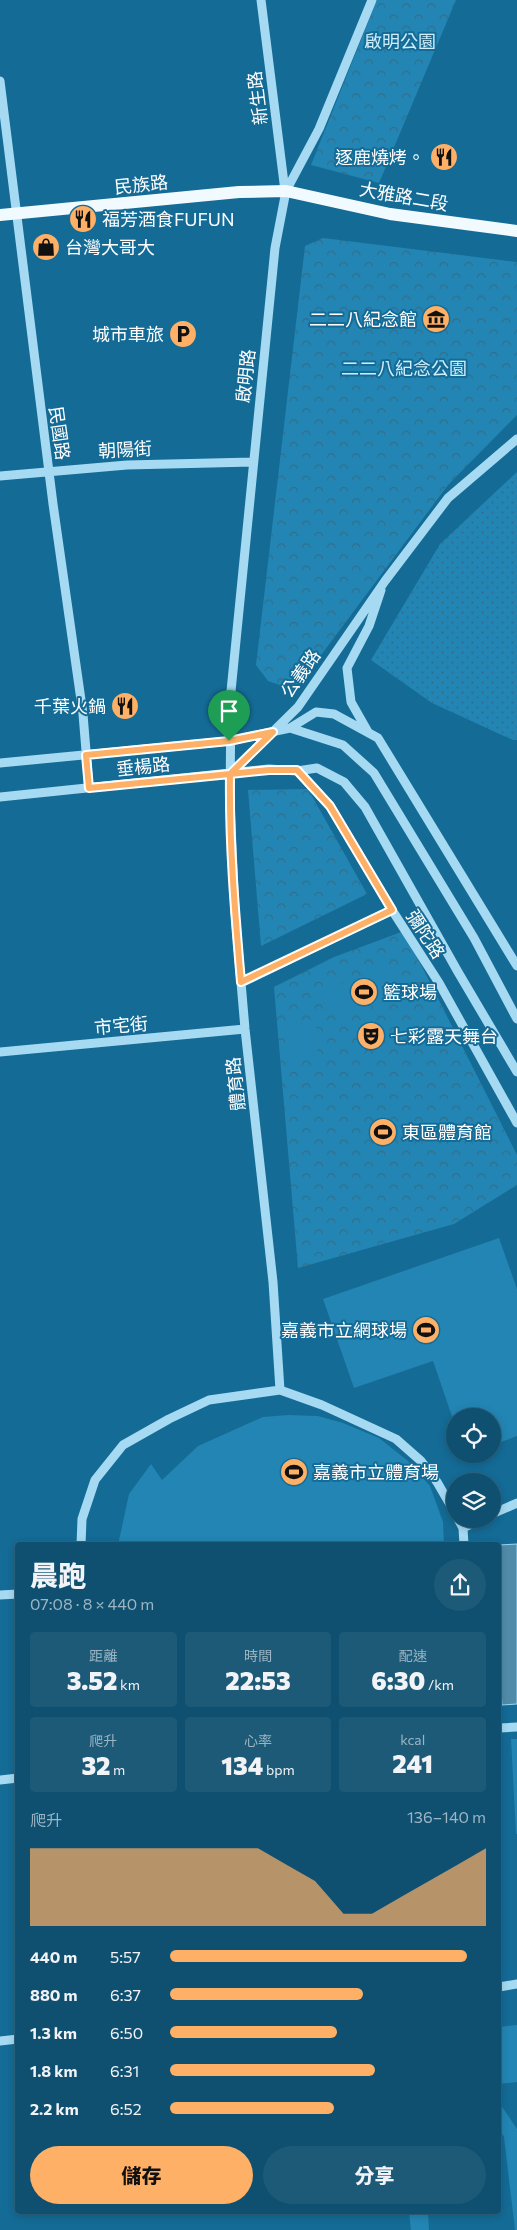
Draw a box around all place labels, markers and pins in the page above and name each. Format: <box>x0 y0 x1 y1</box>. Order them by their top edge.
restaurant icon: 逐鹿燒烤。 <box>429 142 459 172</box>
place label: 逐鹿燒烤。 <box>335 146 425 168</box>
restaurant icon: 福芳酒食FUFUN <box>68 204 98 234</box>
place label: 福芳酒食FUFUN <box>102 208 235 230</box>
shop icon: 台灣大哥大 <box>31 232 61 262</box>
place label: 台灣大哥大 <box>65 236 155 258</box>
museum icon: 二二八紀念館 <box>421 304 451 334</box>
place label: 二二八紀念館 <box>309 308 417 330</box>
parking icon: 城市車旅 <box>168 319 198 349</box>
place label: 城市車旅 <box>92 323 164 345</box>
pin <box>208 690 250 741</box>
restaurant icon: 千葉火鍋 <box>110 691 140 721</box>
place label: 千葉火鍋 <box>34 695 106 717</box>
sports icon: 籃球場 <box>349 977 379 1007</box>
place label: 籃球場 <box>383 981 437 1003</box>
theatre icon: 七彩露天舞台 <box>356 1021 386 1051</box>
place label: 七彩露天舞台 <box>390 1025 498 1047</box>
sports icon: 東區體育館 <box>368 1117 398 1147</box>
place label: 東區體育館 <box>402 1121 492 1143</box>
sports icon: 嘉義市立網球場 <box>411 1315 441 1345</box>
place label: 嘉義市立網球場 <box>281 1319 407 1341</box>
sports icon: 嘉義市立體育場 <box>279 1457 309 1487</box>
place label: 嘉義市立體育場 <box>313 1461 439 1483</box>

